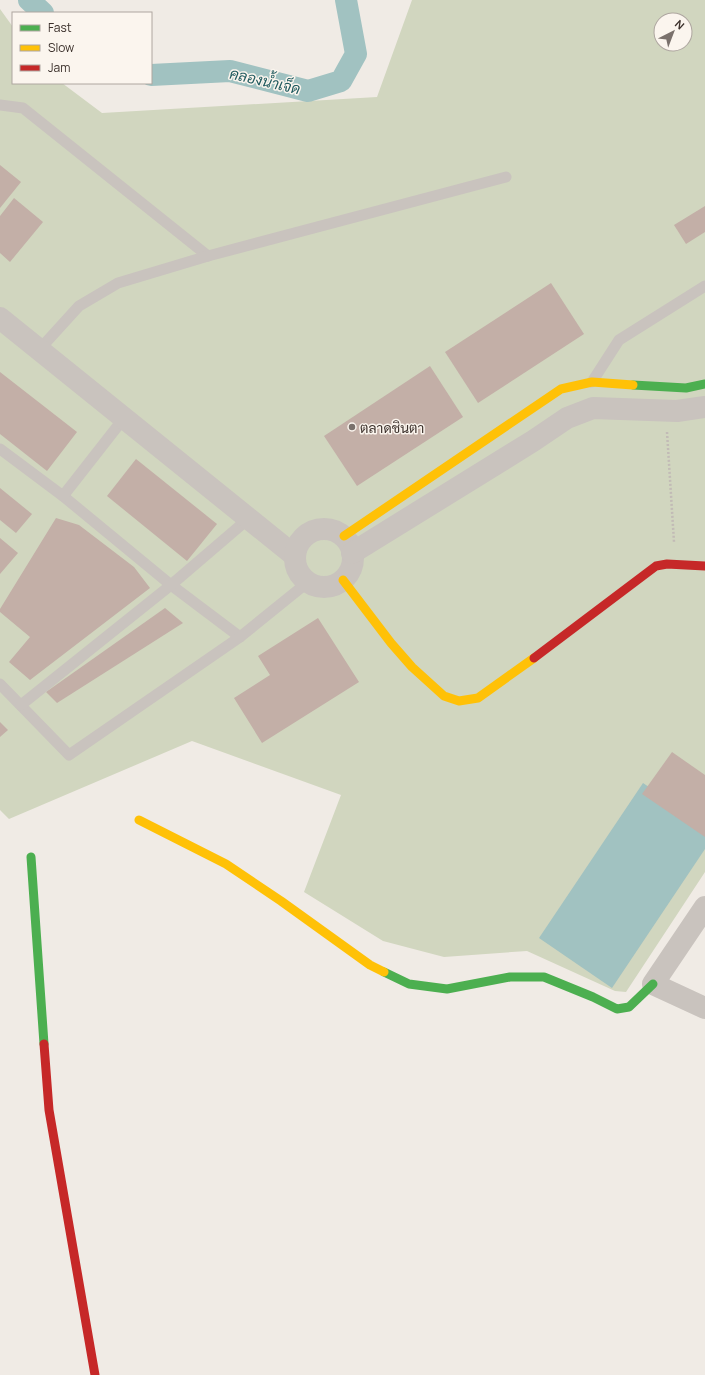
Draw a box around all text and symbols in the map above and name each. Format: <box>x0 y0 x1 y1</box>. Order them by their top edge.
legend <box>12 12 152 84</box>
north arrow <box>653 12 693 52</box>
text: N <box>672 16 688 32</box>
text: Fast <box>48 19 72 36</box>
text: Slow <box>48 39 74 56</box>
text: Jam <box>48 59 70 76</box>
water label: คลองน้ำเจ็ด <box>228 61 303 99</box>
place label: ตลาดชินตา <box>360 418 424 437</box>
marker: ตลาดชินตา <box>347 422 357 432</box>

